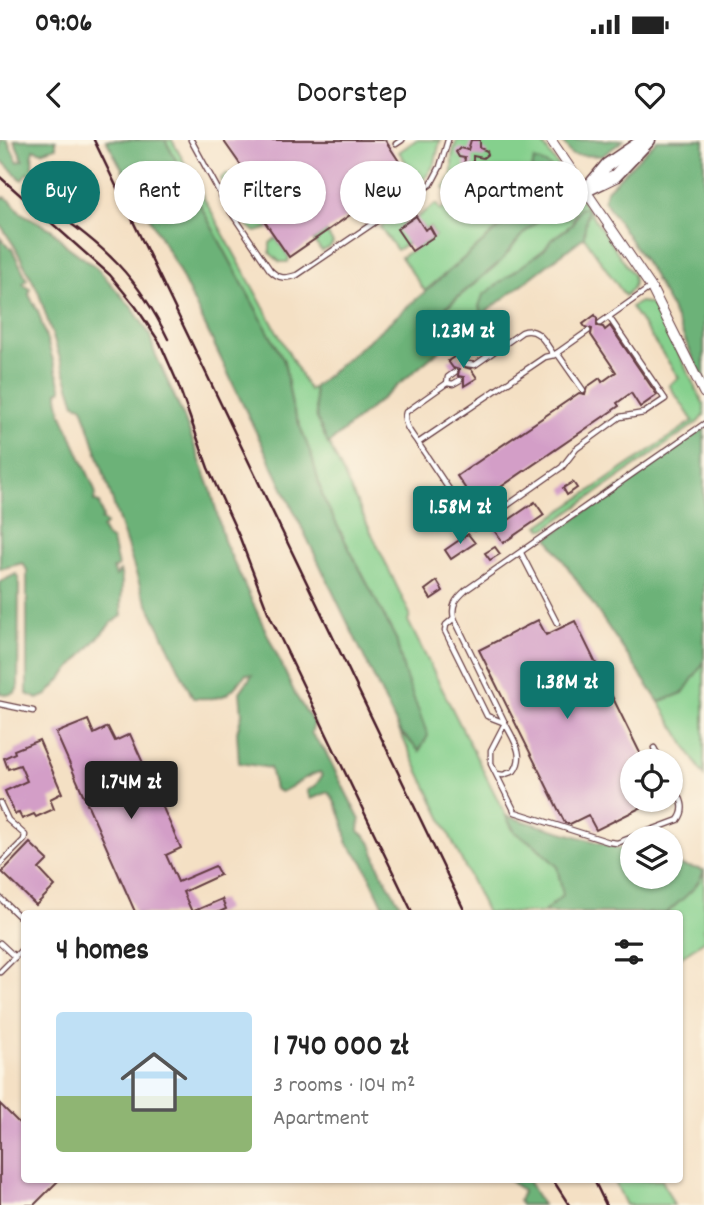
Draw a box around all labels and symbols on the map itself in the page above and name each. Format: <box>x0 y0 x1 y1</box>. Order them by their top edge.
pin: 1.23M zł <box>391 310 535 370</box>
pin: 1.58M zł <box>388 486 532 546</box>
pin: 1.38M zł <box>495 662 639 721</box>
pin: 1.74M zł <box>59 762 203 821</box>

